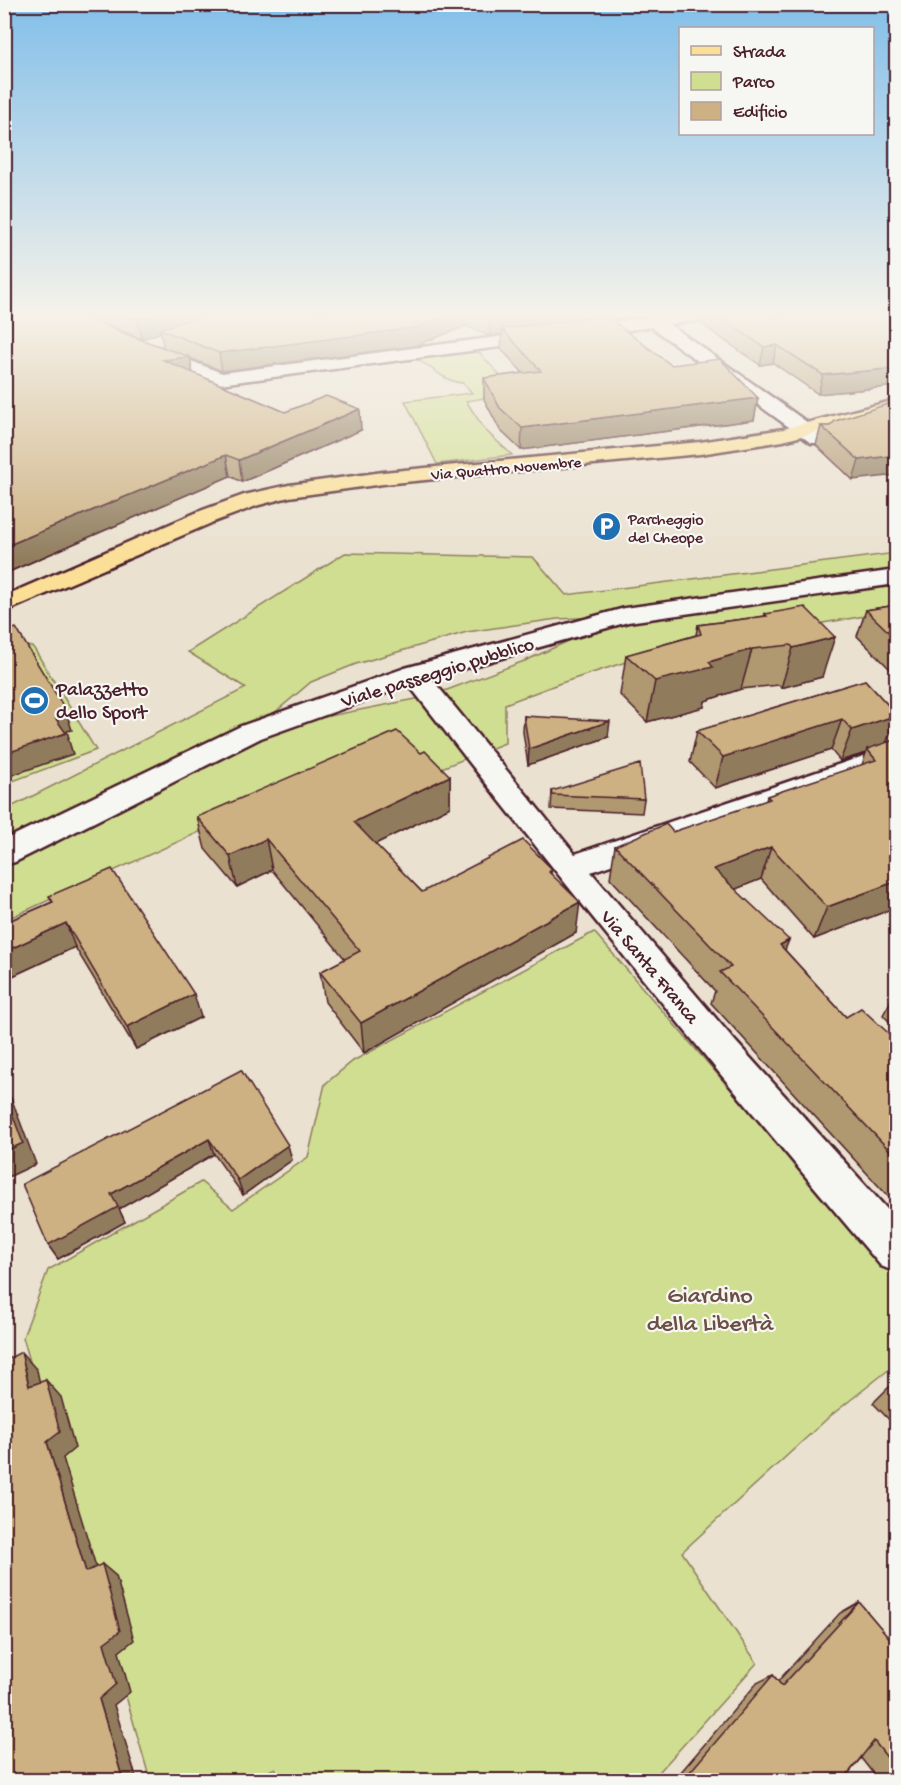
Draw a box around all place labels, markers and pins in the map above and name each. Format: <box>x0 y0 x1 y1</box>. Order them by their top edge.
parking icon: Parcheggio del Cheope <box>591 511 623 543</box>
place label: Parcheggio del Cheope <box>627 512 704 549</box>
place label: Palazzetto dello Sport <box>55 680 149 726</box>
sports icon: Palazzetto dello Sport <box>19 684 51 716</box>

